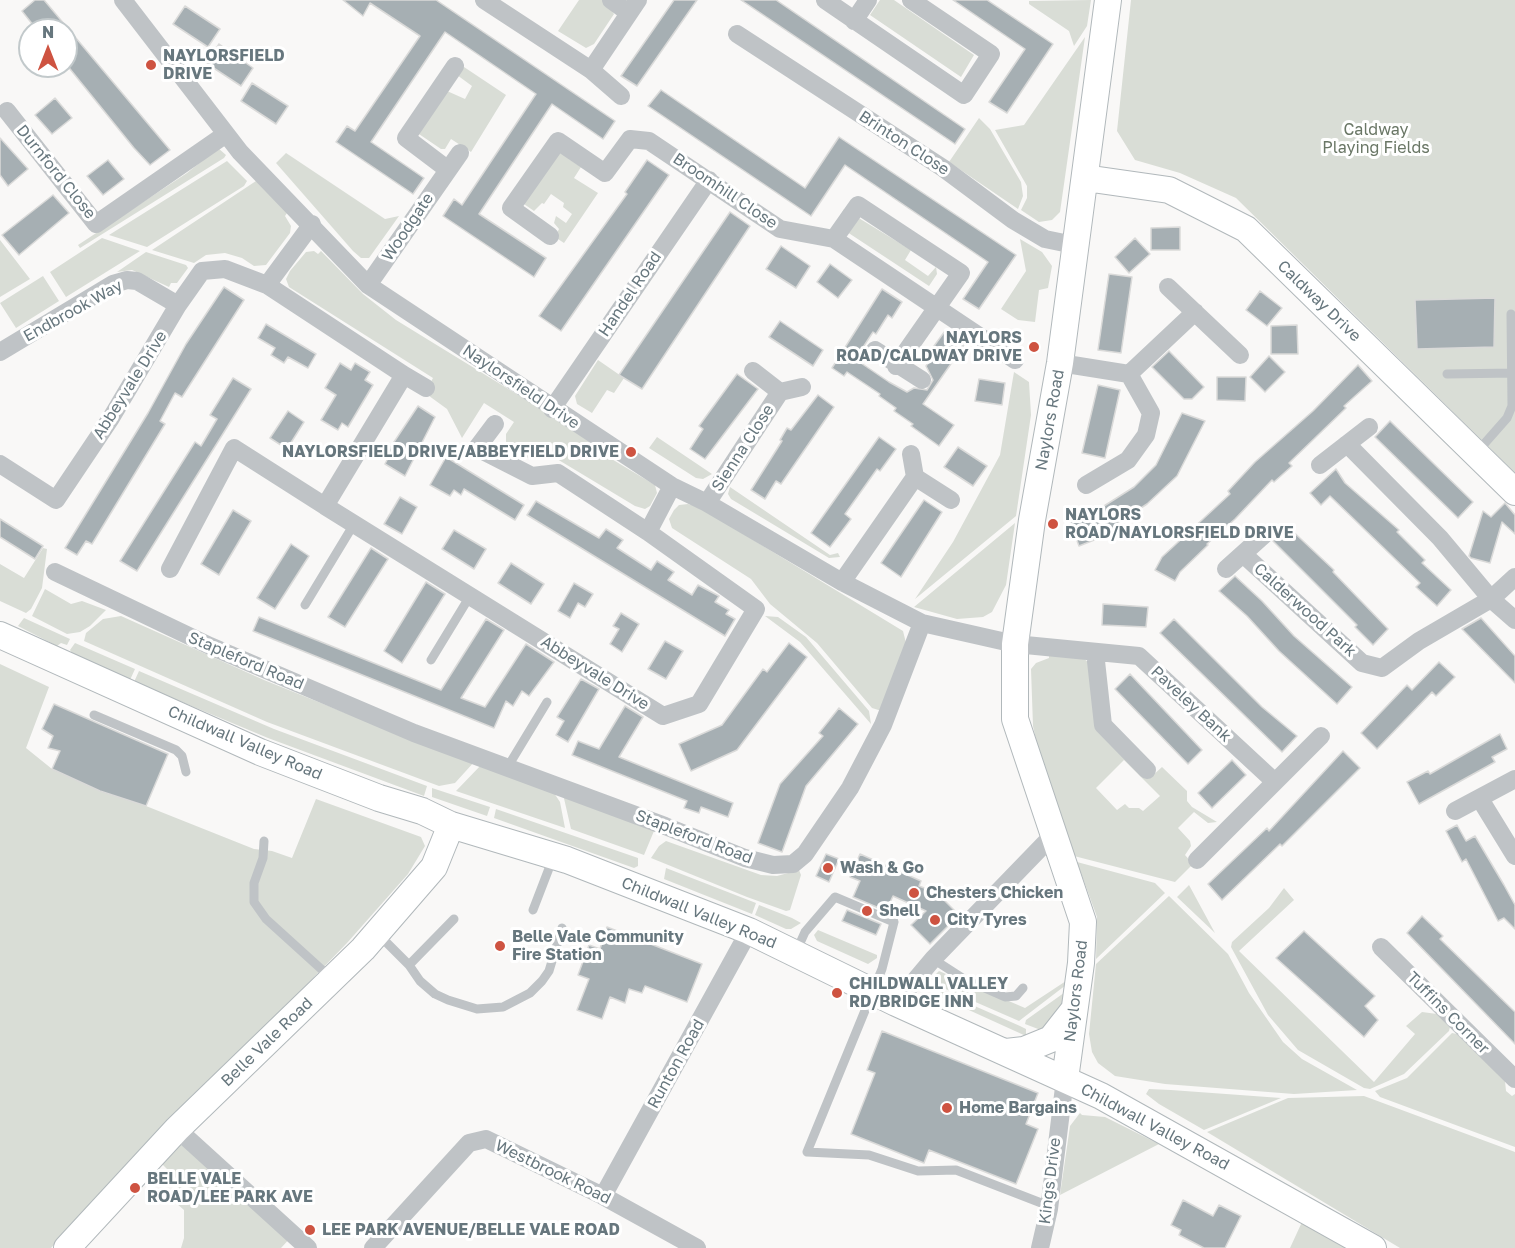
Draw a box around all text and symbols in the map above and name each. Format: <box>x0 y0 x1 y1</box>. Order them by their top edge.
north arrow <box>18 18 78 78</box>
text: N <box>42 22 54 42</box>
place label: NAYLORSFIELD DRIVE <box>163 46 285 84</box>
marker: NAYLORSFIELD DRIVE <box>144 58 158 72</box>
street label: Brinton Close <box>855 107 953 179</box>
park label: Caldway Playing Fields <box>1322 120 1430 158</box>
street label: Durnford Close <box>12 121 100 223</box>
street label: Broomhill Close <box>669 149 781 233</box>
street label: Woodgate <box>378 189 438 265</box>
street label: Handel Road <box>595 248 665 340</box>
street label: Caldway Drive <box>1273 256 1365 346</box>
street label: Endbrook Way <box>20 276 126 346</box>
street label: Abbeyvale Drive <box>89 327 171 443</box>
place label: NAYLORS ROAD/CALDWAY DRIVE <box>836 328 1022 366</box>
marker: NAYLORS ROAD/CALDWAY DRIVE <box>1027 340 1041 354</box>
street label: Naylorsfield Drive <box>459 341 583 433</box>
street label: Naylors Road <box>1032 368 1068 472</box>
street label: Sienna Close <box>708 401 778 495</box>
place label: NAYLORSFIELD DRIVE/ABBEYFIELD DRIVE <box>282 442 619 462</box>
marker: NAYLORSFIELD DRIVE/ABBEYFIELD DRIVE <box>624 445 638 459</box>
place label: NAYLORS ROAD/NAYLORSFIELD DRIVE <box>1065 505 1294 543</box>
marker: NAYLORS ROAD/NAYLORSFIELD DRIVE <box>1046 517 1060 531</box>
street label: Calderwood Park <box>1250 559 1360 661</box>
street label: Stapleford Road <box>185 628 307 694</box>
street label: Abbeyvale Drive <box>537 632 653 714</box>
street label: Paveley Bank <box>1147 662 1235 746</box>
street label: Childwall Valley Road <box>165 702 325 784</box>
street label: Stapleford Road <box>633 806 755 868</box>
place label: Wash & Go <box>840 858 924 878</box>
marker: Wash & Go <box>821 861 835 875</box>
street label: Childwall Valley Road <box>619 873 779 953</box>
place label: Chesters Chicken <box>926 883 1063 903</box>
marker: Chesters Chicken <box>907 886 921 900</box>
place label: Shell <box>879 901 920 921</box>
marker: Shell <box>860 904 874 918</box>
place label: City Tyres <box>947 910 1027 930</box>
marker: City Tyres <box>928 913 942 927</box>
place label: Belle Vale Community Fire Station <box>512 927 684 965</box>
marker: Belle Vale Community Fire Station <box>493 939 507 953</box>
street label: Naylors Road <box>1060 939 1092 1043</box>
street label: Tuffins Corner <box>1403 968 1493 1058</box>
place label: CHILDWALL VALLEY RD/BRIDGE INN <box>849 974 1008 1012</box>
marker: CHILDWALL VALLEY RD/BRIDGE INN <box>830 986 844 1000</box>
street label: Belle Vale Road <box>217 994 317 1090</box>
street label: Runton Road <box>644 1016 708 1112</box>
street label: Childwall Valley Road <box>1077 1080 1233 1174</box>
place label: Home Bargains <box>959 1098 1077 1118</box>
marker: Home Bargains <box>940 1101 954 1115</box>
street label: Westbrook Road <box>492 1136 614 1208</box>
street label: Kings Drive <box>1035 1137 1065 1225</box>
place label: BELLE VALE ROAD/LEE PARK AVE <box>147 1169 313 1207</box>
marker: BELLE VALE ROAD/LEE PARK AVE <box>128 1181 142 1195</box>
place label: LEE PARK AVENUE/BELLE VALE ROAD <box>322 1220 620 1240</box>
marker: LEE PARK AVENUE/BELLE VALE ROAD <box>303 1223 317 1237</box>

